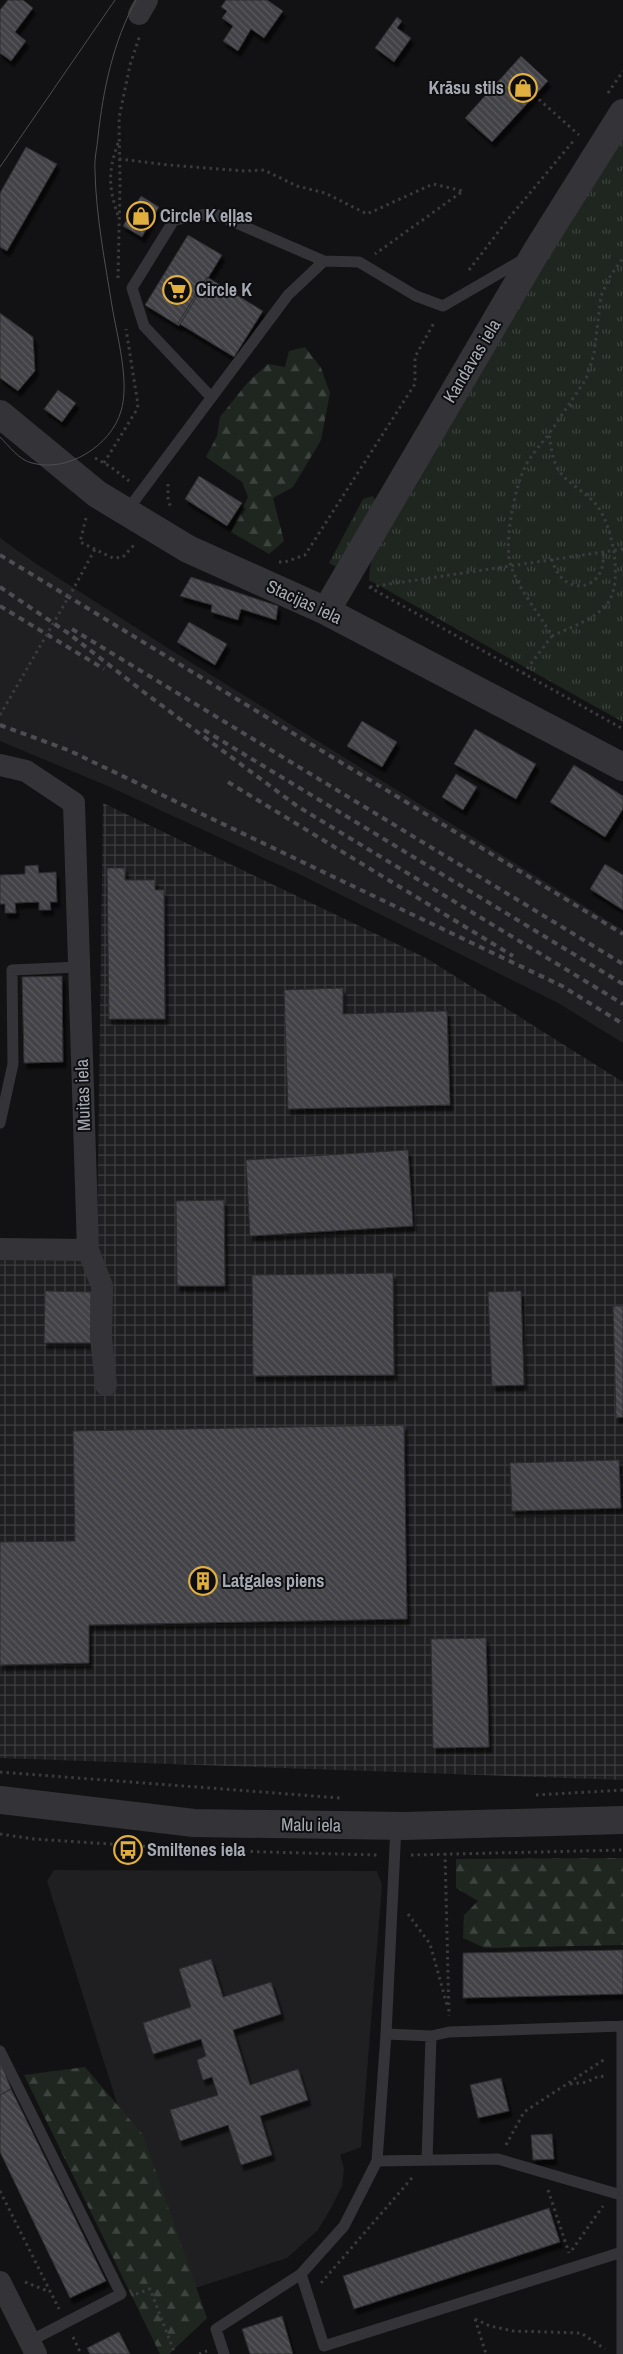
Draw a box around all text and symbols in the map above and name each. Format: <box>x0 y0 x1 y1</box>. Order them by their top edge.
shop icon: Krāsu stils <box>508 73 538 103</box>
place label: Krāsu stils <box>429 75 504 100</box>
shop icon: Circle K eļļas <box>126 201 156 231</box>
place label: Circle K eļļas <box>160 203 253 228</box>
supermarket icon: Circle K <box>162 275 192 305</box>
place label: Circle K <box>196 277 252 302</box>
street label: Kandavas iela <box>437 314 506 407</box>
street label: Stacijas iela <box>262 573 346 630</box>
street label: Muitas iela <box>69 1059 96 1132</box>
building icon: Latgales piens <box>188 1566 218 1596</box>
place label: Latgales piens <box>222 1568 325 1593</box>
street label: Malu iela <box>281 1811 341 1838</box>
bus stop icon: Smiltenes iela <box>113 1835 143 1865</box>
place label: Smiltenes iela <box>147 1837 246 1862</box>

